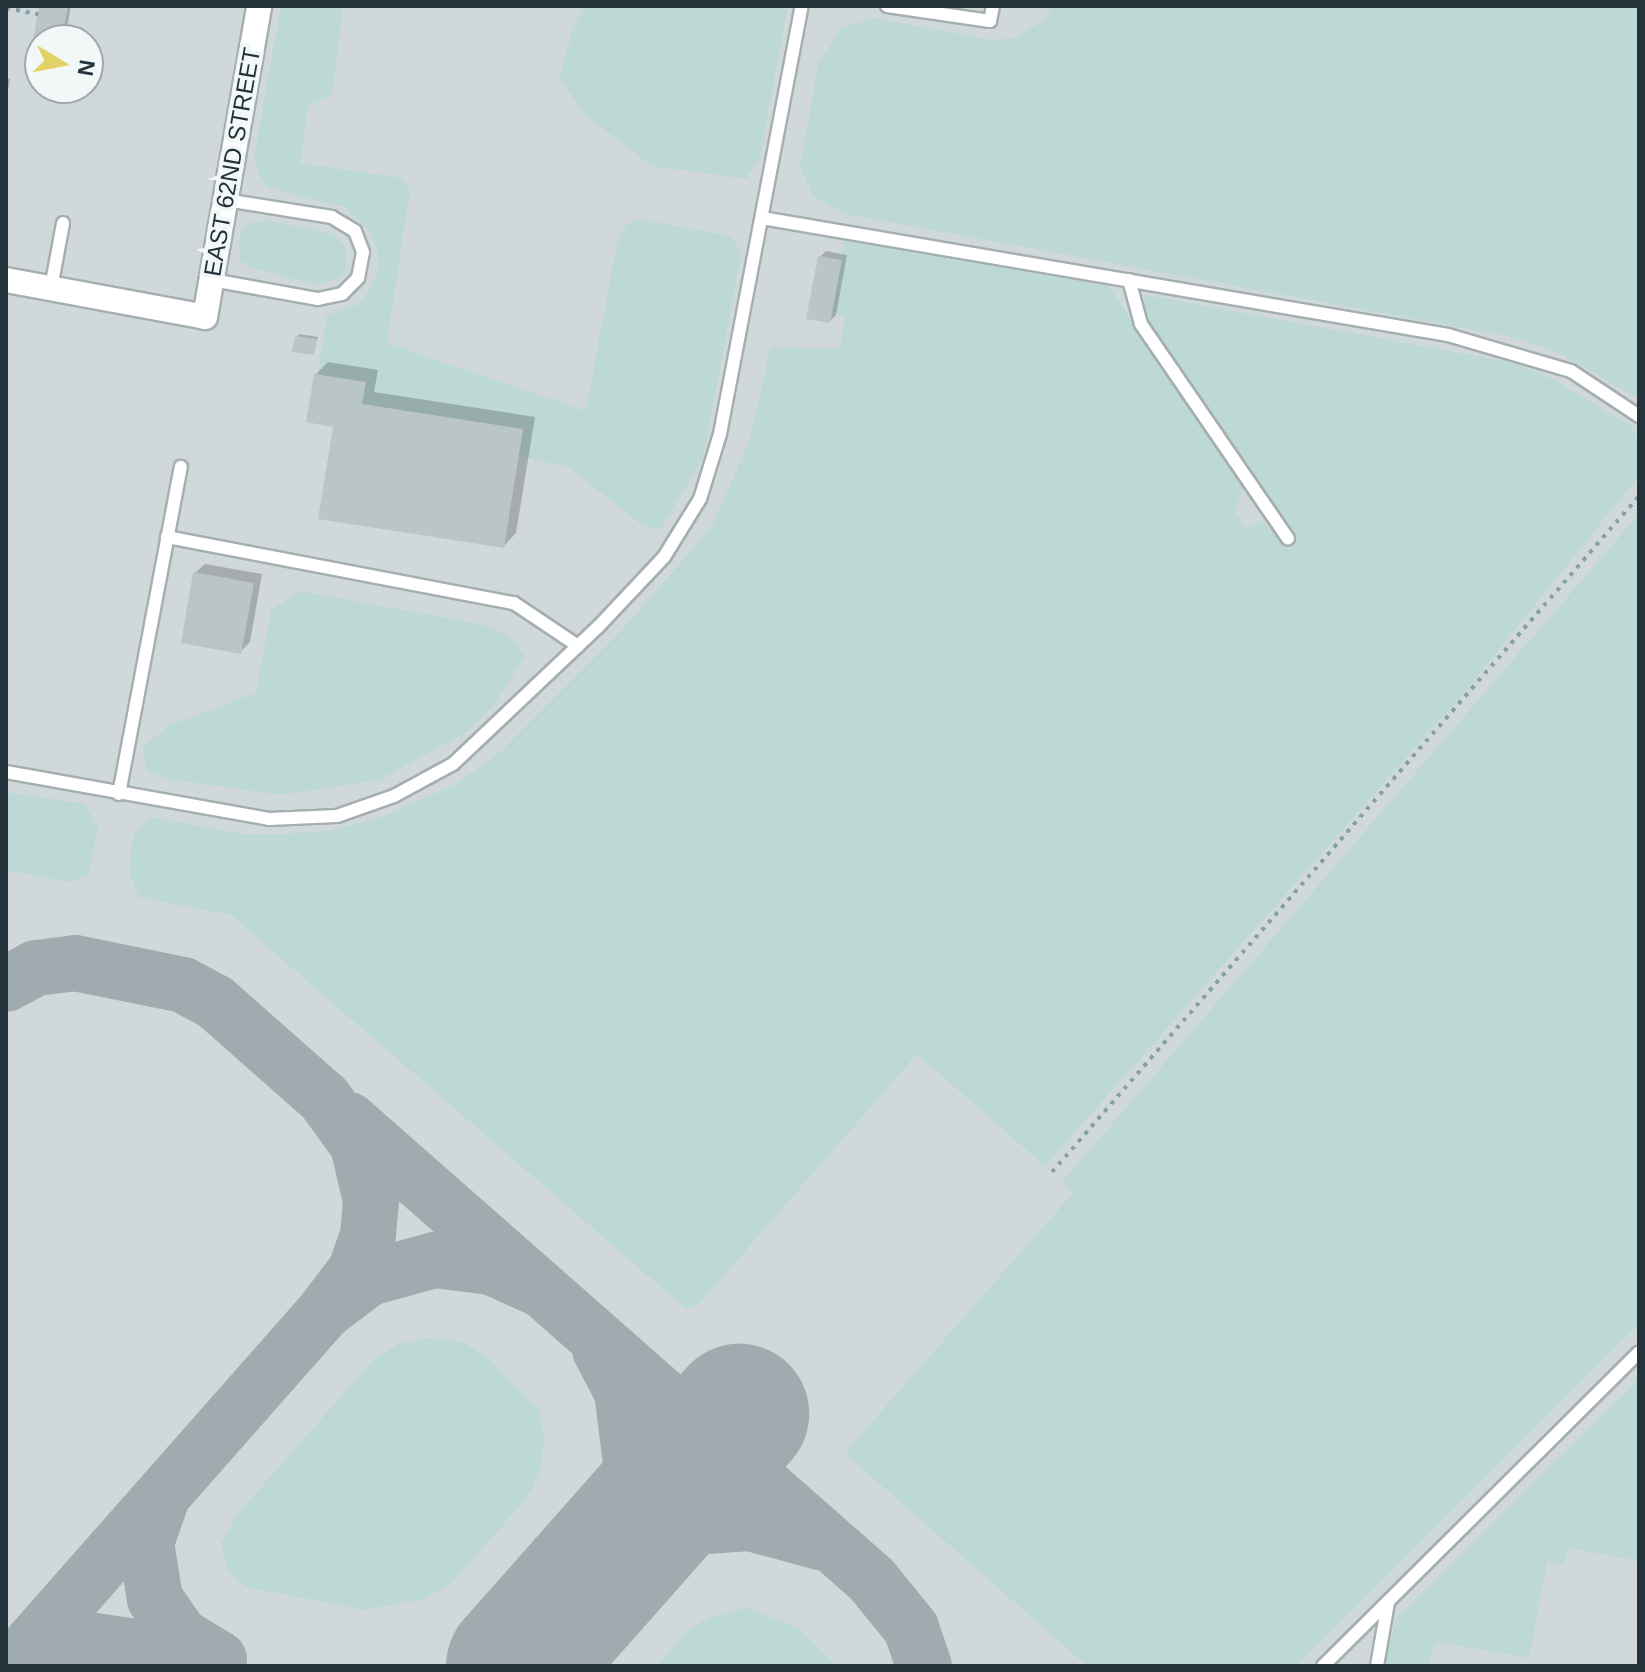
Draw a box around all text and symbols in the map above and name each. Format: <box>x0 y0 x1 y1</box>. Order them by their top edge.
north arrow <box>24 24 104 104</box>
street label: EAST 62ND STREET <box>198 45 266 279</box>
text: N <box>72 58 100 78</box>

